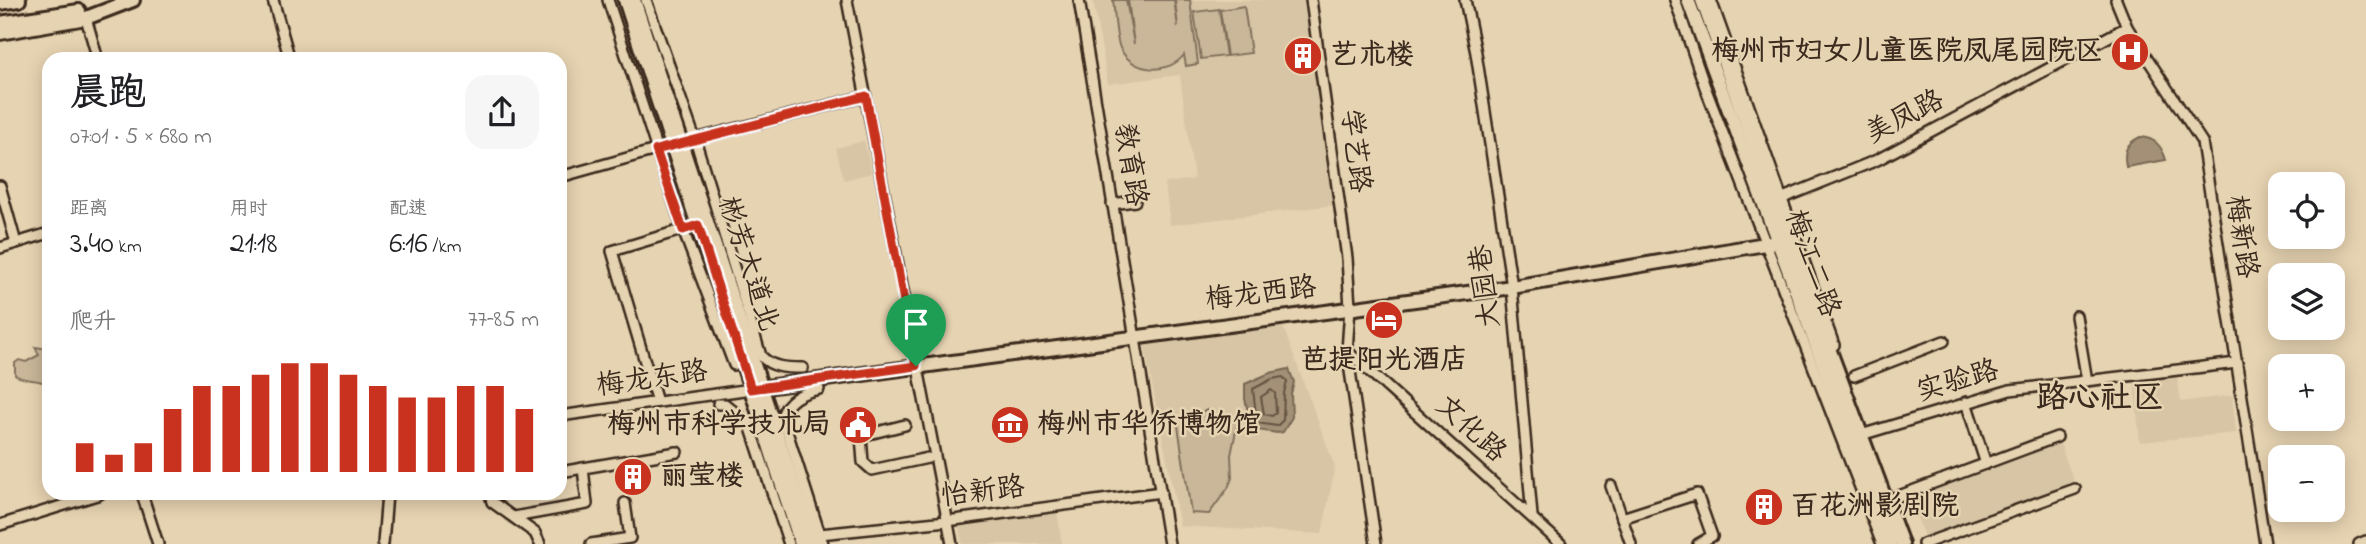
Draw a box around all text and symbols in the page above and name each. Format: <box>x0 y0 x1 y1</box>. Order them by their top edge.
hospital icon: 梅州市妇女儿童医院凤尾园院区 <box>2109 31 2151 73</box>
place label: 梅州市妇女儿童医院凤尾园院区 <box>1711 32 2103 73</box>
building icon: 艺术楼 <box>1282 35 1324 77</box>
place label: 艺术楼 <box>1330 36 1414 77</box>
text: 晨跑 <box>70 67 146 123</box>
button: share <box>465 75 539 149</box>
street label: 美凤路 <box>1858 81 1952 155</box>
street label: 学艺路 <box>1329 107 1379 195</box>
street label: 教育路 <box>1102 120 1156 210</box>
text: 07:01 · 5 × 680 m <box>70 121 212 154</box>
map controls <box>2268 172 2345 522</box>
button: locate <box>2268 172 2345 249</box>
street label: 彬芳大道北 <box>706 191 788 337</box>
street label: 梅新路 <box>2213 192 2267 282</box>
text: 距离 <box>70 196 108 223</box>
text: 用时 <box>230 196 268 223</box>
text: 配速 <box>389 196 427 223</box>
street label: 梅江二路 <box>1773 204 1849 324</box>
text: 3.40 <box>70 223 114 267</box>
text: 21:18 <box>230 223 277 267</box>
text: 6:16 <box>389 223 428 267</box>
text: km <box>114 234 142 261</box>
text: /km <box>428 234 462 261</box>
street label: 大园巷 <box>1461 241 1512 330</box>
button: layers <box>2268 263 2345 340</box>
street label: 梅龙西路 <box>1203 268 1319 322</box>
pin <box>886 294 946 366</box>
hotel icon: 芭提阳光酒店 <box>1363 299 1405 341</box>
text: 77–85 m <box>468 304 539 337</box>
icon: arrive <box>897 305 935 343</box>
text: 爬升 <box>70 306 116 339</box>
place label: 芭提阳光酒店 <box>1300 341 1468 382</box>
street label: 实验路 <box>1912 351 2004 413</box>
street label: 梅龙东路 <box>594 352 710 408</box>
button: + <box>2268 354 2345 431</box>
district label: 路心社区 <box>2036 376 2164 423</box>
street label: 文化路 <box>1425 387 1515 473</box>
public building icon: 梅州市科学技术局 <box>837 404 879 446</box>
museum icon: 梅州市华侨博物馆 <box>989 404 1031 446</box>
place label: 梅州市科学技术局 <box>607 405 831 446</box>
place label: 梅州市华侨博物馆 <box>1037 405 1261 446</box>
button: − <box>2268 445 2345 522</box>
building icon: 丽莹楼 <box>612 456 654 498</box>
place label: 丽莹楼 <box>660 457 744 498</box>
street label: 怡新路 <box>939 468 1027 518</box>
building icon: 百花洲影剧院 <box>1743 486 1785 528</box>
place label: 百花洲影剧院 <box>1791 487 1959 528</box>

